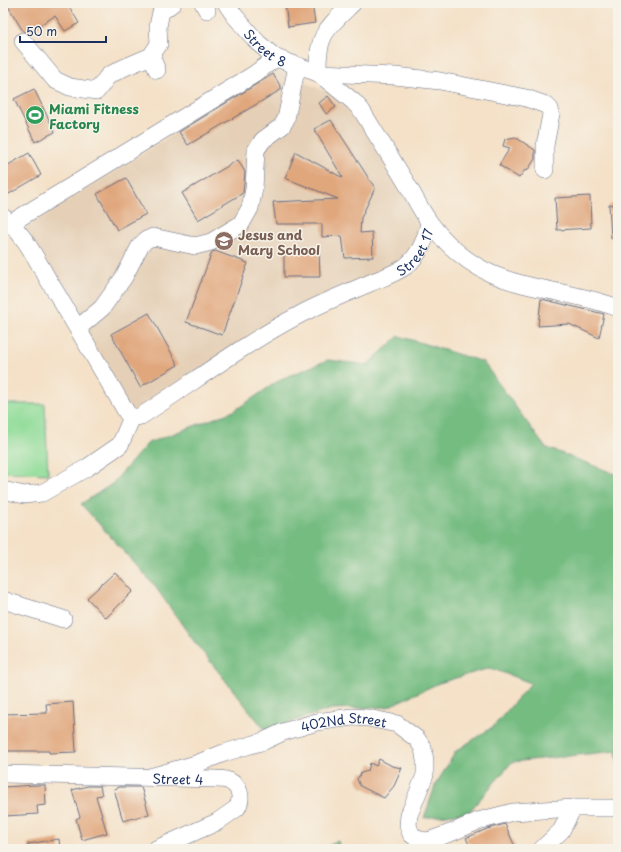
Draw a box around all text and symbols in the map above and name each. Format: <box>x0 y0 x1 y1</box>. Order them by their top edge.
scale bar <box>20 18 106 44</box>
text: 50 m <box>26 22 57 40</box>
street label: Street 8 <box>240 24 289 70</box>
place label: Miami Fitness Factory <box>49 99 139 133</box>
sports icon: Miami Fitness Factory <box>24 104 46 126</box>
place label: Jesus and Mary School <box>238 225 320 259</box>
street label: Street 17 <box>392 226 437 280</box>
school or university icon: Jesus and Mary School <box>213 230 235 252</box>
street label: 402Nd Street <box>298 707 389 736</box>
street label: Street 4 <box>152 768 204 788</box>

